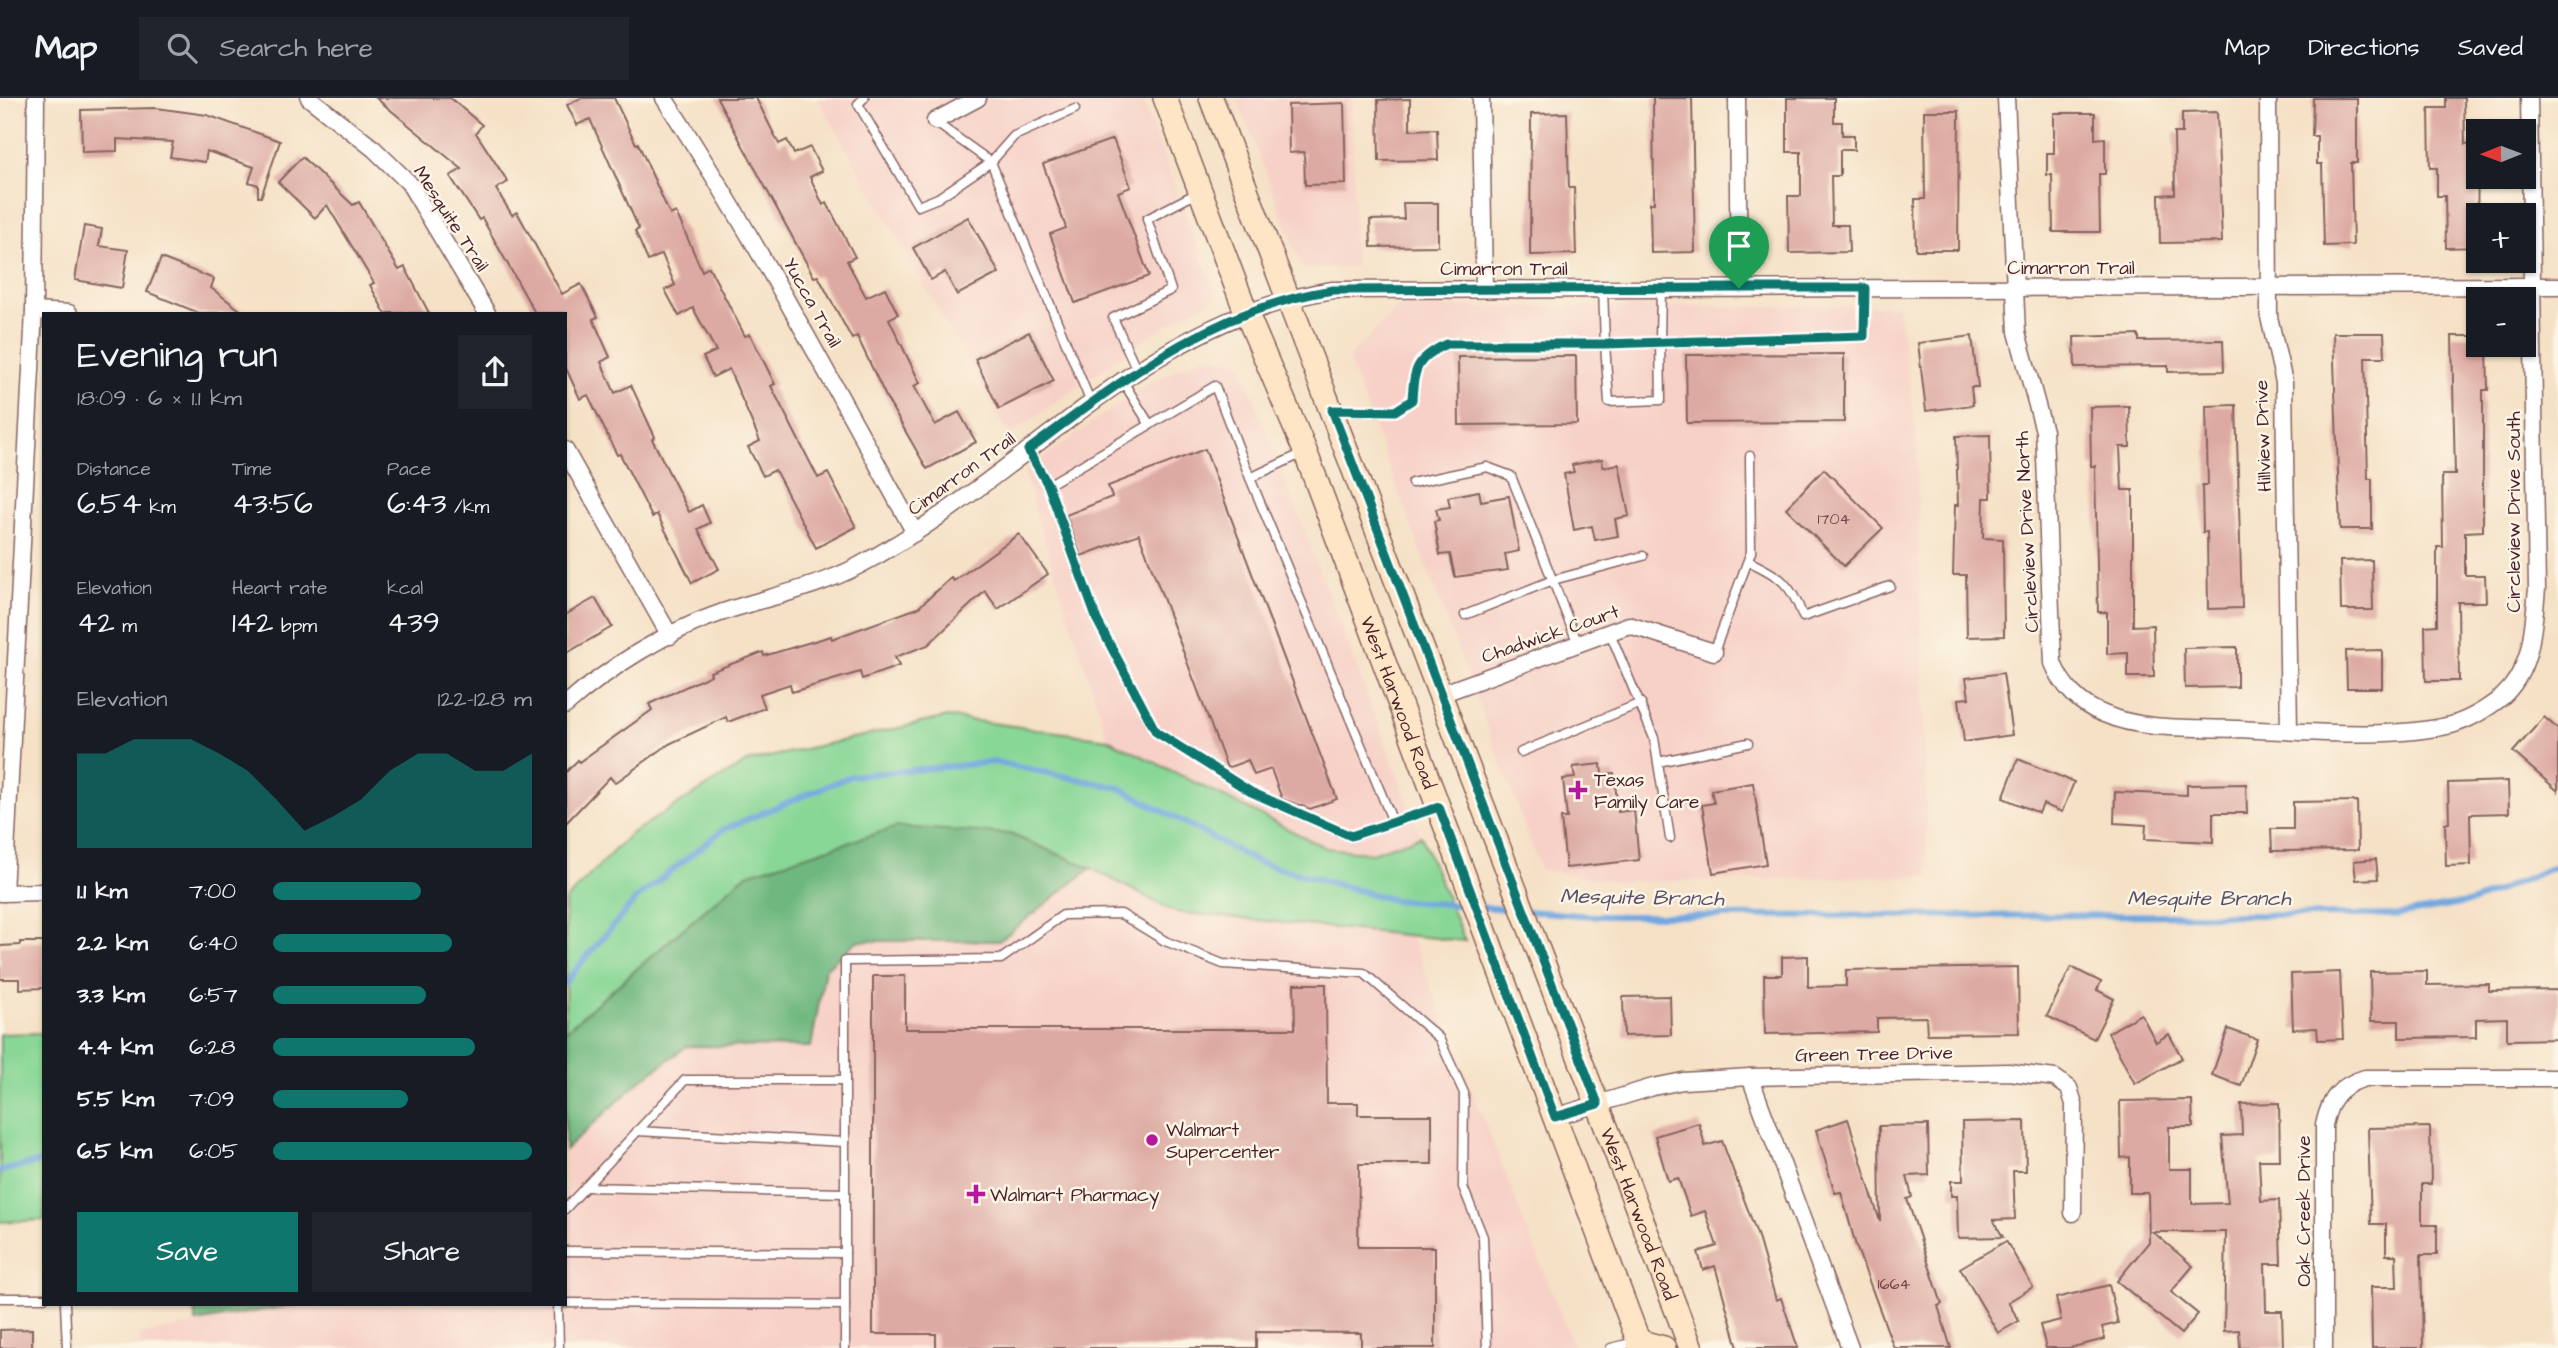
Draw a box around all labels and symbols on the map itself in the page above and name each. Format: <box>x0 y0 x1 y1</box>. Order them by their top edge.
north arrow <box>2466 119 2536 189</box>
street label: Mesquite Trail <box>406 161 495 277</box>
pin <box>1709 216 1769 288</box>
street label: Yucca Trail <box>776 253 847 353</box>
street label: Cimarron Trail <box>2007 255 2135 282</box>
street label: Cimarron Trail <box>1440 256 1568 283</box>
street label: Hillview Drive <box>2248 379 2279 492</box>
street label: Circleview Drive South <box>2501 411 2528 613</box>
street label: Cimarron Trail <box>902 426 1021 523</box>
street label: Circleview Drive North <box>2009 430 2046 633</box>
house number: 1704 <box>1818 508 1851 530</box>
street label: Chadwick Court <box>1478 598 1623 671</box>
street label: West Harwood Road <box>1353 613 1442 793</box>
place label: Texas Family Care <box>1594 767 1699 817</box>
marker: Texas Family Care <box>1568 780 1588 800</box>
water label: Mesquite Branch <box>1560 882 1726 913</box>
water label: Mesquite Branch <box>2127 884 2292 913</box>
street label: Green Tree Drive <box>1795 1040 1953 1069</box>
place label: Walmart Supercenter <box>1166 1117 1280 1166</box>
street label: West Harwood Road <box>1593 1124 1683 1304</box>
marker: Walmart Supercenter <box>1144 1132 1160 1148</box>
street label: Oak Creek Drive <box>2291 1135 2318 1287</box>
place label: Walmart Pharmacy <box>990 1182 1160 1210</box>
marker: Walmart Pharmacy <box>968 1186 984 1202</box>
house number: 1664 <box>1878 1273 1911 1295</box>

